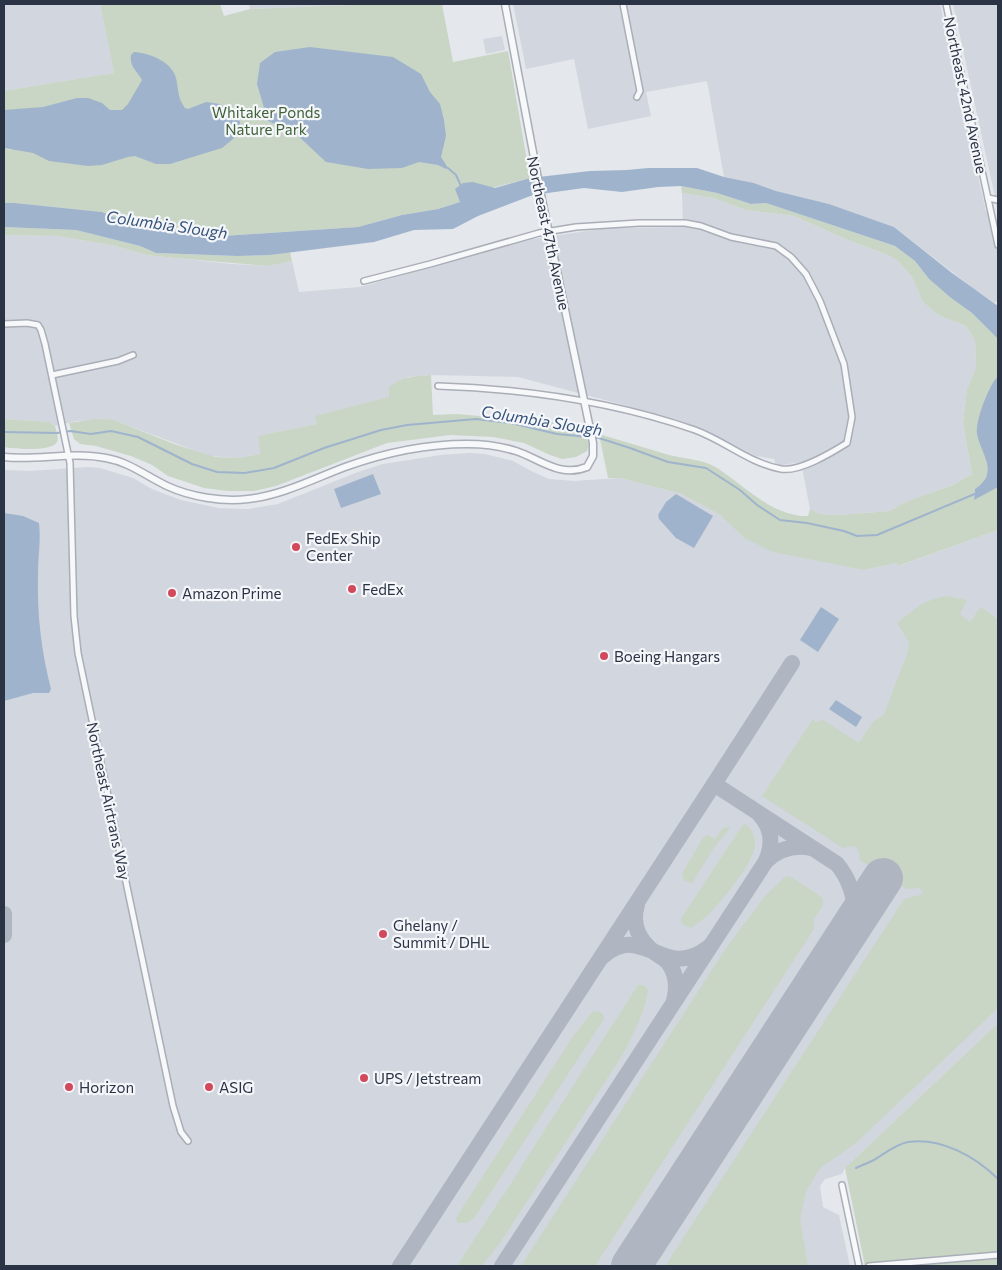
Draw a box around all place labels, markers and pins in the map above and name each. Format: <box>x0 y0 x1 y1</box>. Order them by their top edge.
place label: FedEx Ship Center <box>306 529 381 564</box>
marker: FedEx Ship Center <box>290 541 302 553</box>
place label: FedEx <box>362 580 404 598</box>
marker: FedEx <box>346 583 358 595</box>
place label: Amazon Prime <box>182 584 281 602</box>
marker: Amazon Prime <box>166 587 178 599</box>
place label: Boeing Hangars <box>614 647 720 665</box>
marker: Boeing Hangars <box>598 650 610 662</box>
place label: Ghelany / Summit / DHL <box>393 916 490 951</box>
marker: Ghelany / Summit / DHL <box>377 928 389 940</box>
place label: UPS / Jetstream <box>374 1069 481 1087</box>
marker: UPS / Jetstream <box>358 1072 370 1084</box>
place label: Horizon <box>79 1078 134 1096</box>
place label: ASIG <box>219 1078 253 1096</box>
marker: Horizon <box>63 1081 75 1093</box>
marker: ASIG <box>203 1081 215 1093</box>

